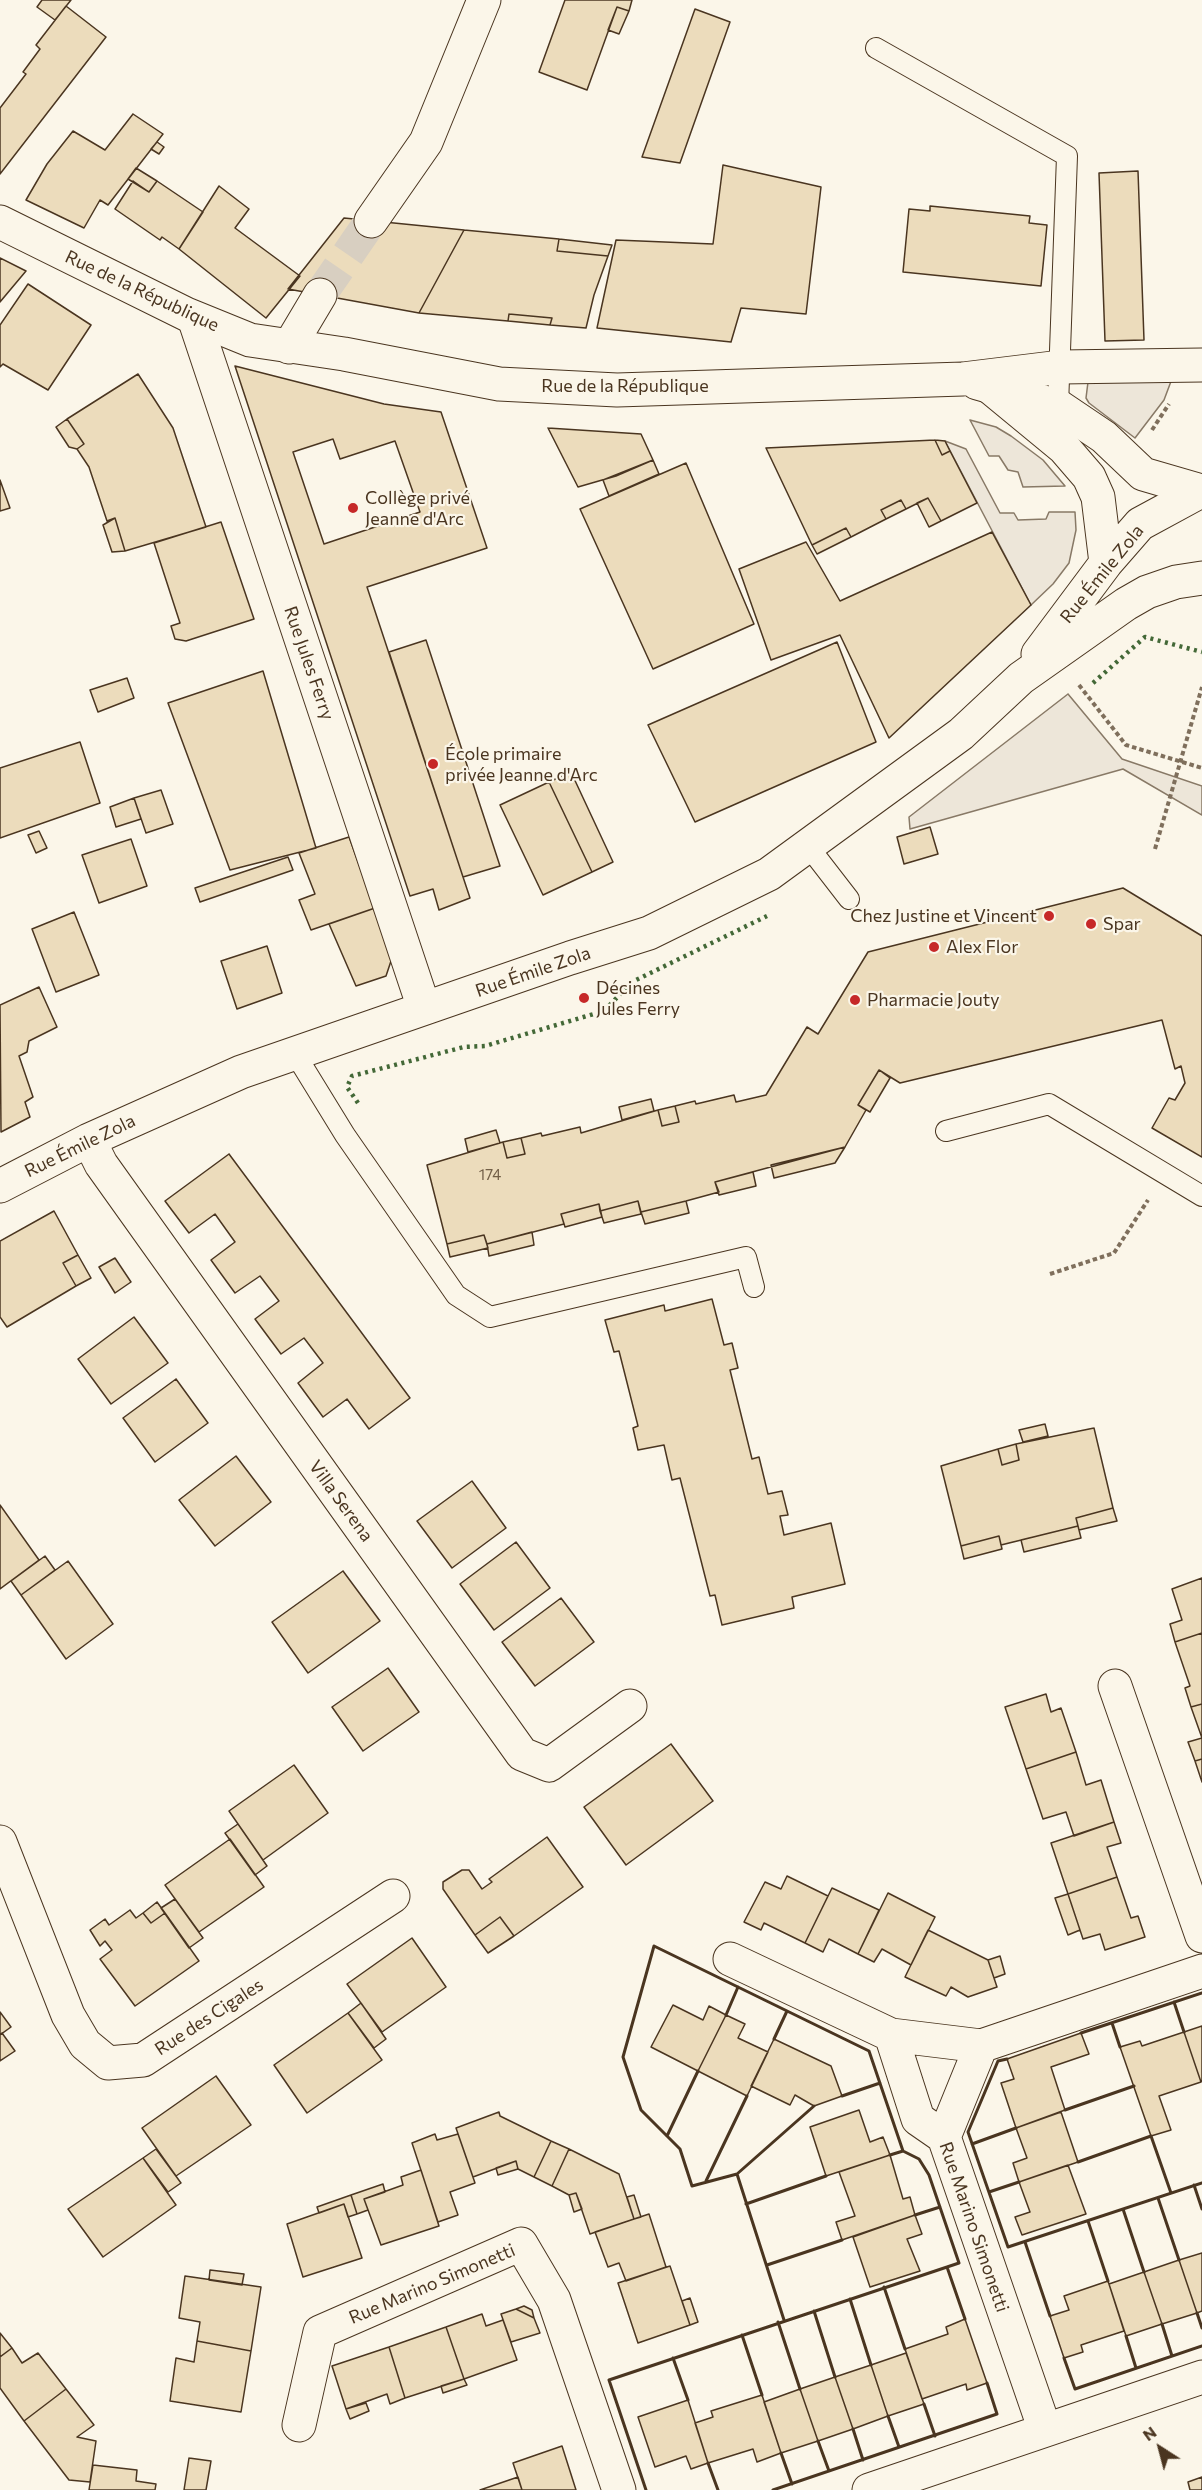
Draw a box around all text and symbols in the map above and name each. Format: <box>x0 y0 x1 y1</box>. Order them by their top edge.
street label: Rue de la République <box>62 246 222 336</box>
street label: Rue de la République <box>541 375 709 397</box>
place label: Collège privé Jeanne d'Arc <box>365 487 470 530</box>
marker: Collège privé Jeanne d'Arc <box>346 501 360 515</box>
street label: Rue Émile Zola <box>1056 520 1148 628</box>
street label: Rue Jules Ferry <box>279 603 339 723</box>
place label: École primaire privée Jeanne d'Arc <box>445 743 598 786</box>
marker: École primaire privée Jeanne d'Arc <box>426 757 440 771</box>
place label: Chez Justine et Vincent <box>850 905 1037 927</box>
marker: Chez Justine et Vincent <box>1042 909 1056 923</box>
place label: Spar <box>1103 913 1141 935</box>
marker: Spar <box>1084 917 1098 931</box>
place label: Alex Flor <box>946 936 1018 958</box>
marker: Alex Flor <box>927 940 941 954</box>
street label: Rue Émile Zola <box>473 942 593 1002</box>
place label: Décines Jules Ferry <box>596 977 680 1020</box>
place label: Pharmacie Jouty <box>867 989 1000 1011</box>
marker: Décines Jules Ferry <box>577 991 591 1005</box>
marker: Pharmacie Jouty <box>848 993 862 1007</box>
street label: Rue Émile Zola <box>21 1110 139 1182</box>
house number: 174 <box>479 1166 501 1184</box>
street label: Villa Serena <box>304 1456 378 1546</box>
street label: Rue des Cigales <box>151 1974 267 2060</box>
street label: Rue Marino Simonetti <box>935 2139 1013 2315</box>
street label: Rue Marino Simonetti <box>346 2239 518 2329</box>
north arrow <box>1130 2418 1190 2478</box>
text: N <box>1139 2422 1160 2444</box>

